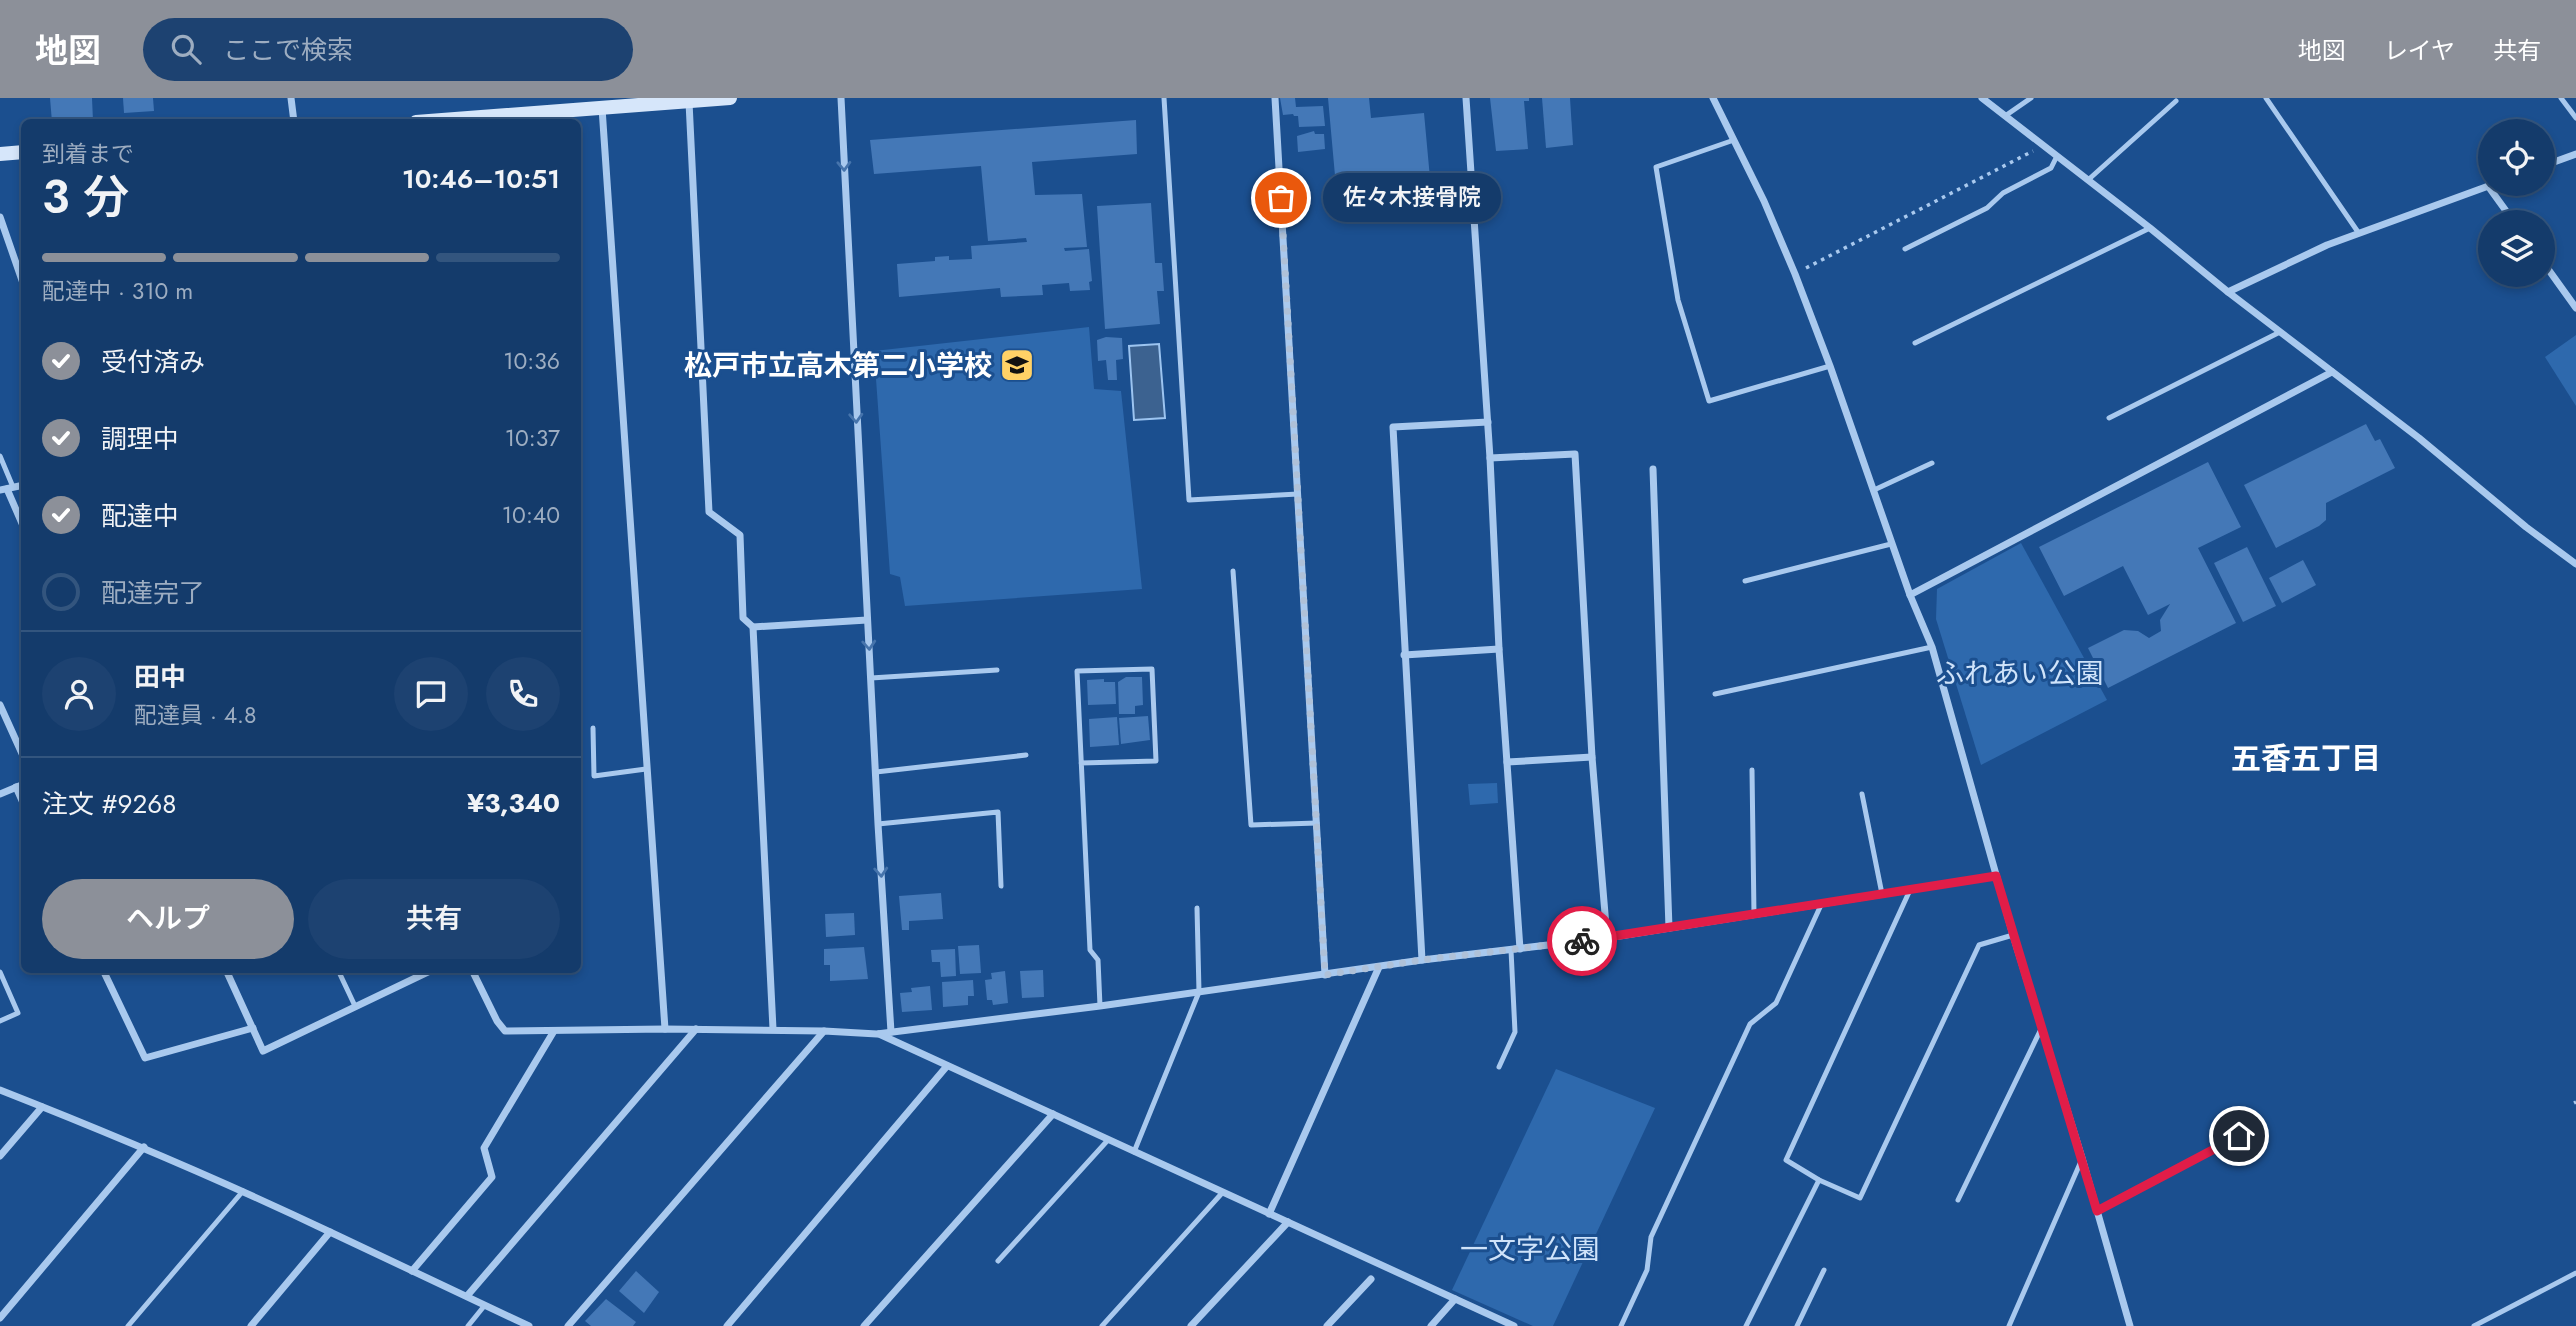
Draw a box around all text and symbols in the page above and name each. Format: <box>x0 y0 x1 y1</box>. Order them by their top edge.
search box <box>143 18 633 81</box>
text: 地図 <box>35 27 101 74</box>
icon: search <box>167 30 205 68</box>
text: ここで検索 <box>223 31 353 69</box>
text: 地図 <box>2298 33 2346 68</box>
text: レイヤ <box>2384 33 2455 68</box>
text: 共有 <box>2493 33 2541 68</box>
map controls <box>2478 119 2555 287</box>
button: locate <box>2478 119 2555 196</box>
text: 到着まで <box>42 137 134 171</box>
text: 10:46–10:51 <box>402 160 560 198</box>
one-way arrow <box>836 161 851 172</box>
text: 3 分 <box>42 164 129 230</box>
pin <box>1251 168 1311 228</box>
callout: 佐々木接骨院 <box>1323 174 1502 222</box>
icon: bag <box>1262 179 1300 217</box>
text: 佐々木接骨院 <box>1343 180 1481 214</box>
button: layers <box>2478 210 2555 287</box>
text: 配達中 · 310 m <box>42 274 193 308</box>
icon: check <box>42 342 80 380</box>
text: 受付済み <box>101 343 205 381</box>
text: 10:36 <box>503 344 560 378</box>
place label: 松戸市立高木第二小学校 <box>684 345 992 386</box>
school or university icon: 松戸市立高木第二小学校 <box>998 346 1036 384</box>
one-way arrow <box>848 413 863 424</box>
icon: check <box>42 419 80 457</box>
text: 調理中 <box>101 420 179 458</box>
text: 10:37 <box>505 421 560 455</box>
icon: check <box>42 496 80 534</box>
text: 配達中 <box>101 497 179 535</box>
text: 10:40 <box>502 498 560 532</box>
text: 配達完了 <box>101 574 205 612</box>
one-way arrow <box>861 640 876 651</box>
park label: ふれあい公園 <box>1936 653 2104 694</box>
button: person <box>42 657 116 731</box>
button: chat <box>394 657 468 731</box>
button: phone <box>486 657 560 731</box>
text: 田中 <box>134 658 186 696</box>
text: 配達員 · 4.8 <box>134 698 257 732</box>
district label: 五香五丁目 <box>2231 737 2381 780</box>
text: ¥3,340 <box>467 784 560 822</box>
text: 注文 #9268 <box>42 785 176 823</box>
one-way arrow <box>873 867 888 878</box>
button: ヘルプ <box>42 879 294 959</box>
button: 共有 <box>308 879 560 959</box>
courier <box>1547 906 1617 976</box>
icon: bike <box>1563 922 1601 960</box>
pin <box>2209 1106 2269 1166</box>
icon: home <box>2220 1117 2258 1155</box>
park label: 一文字公園 <box>1460 1229 1600 1270</box>

